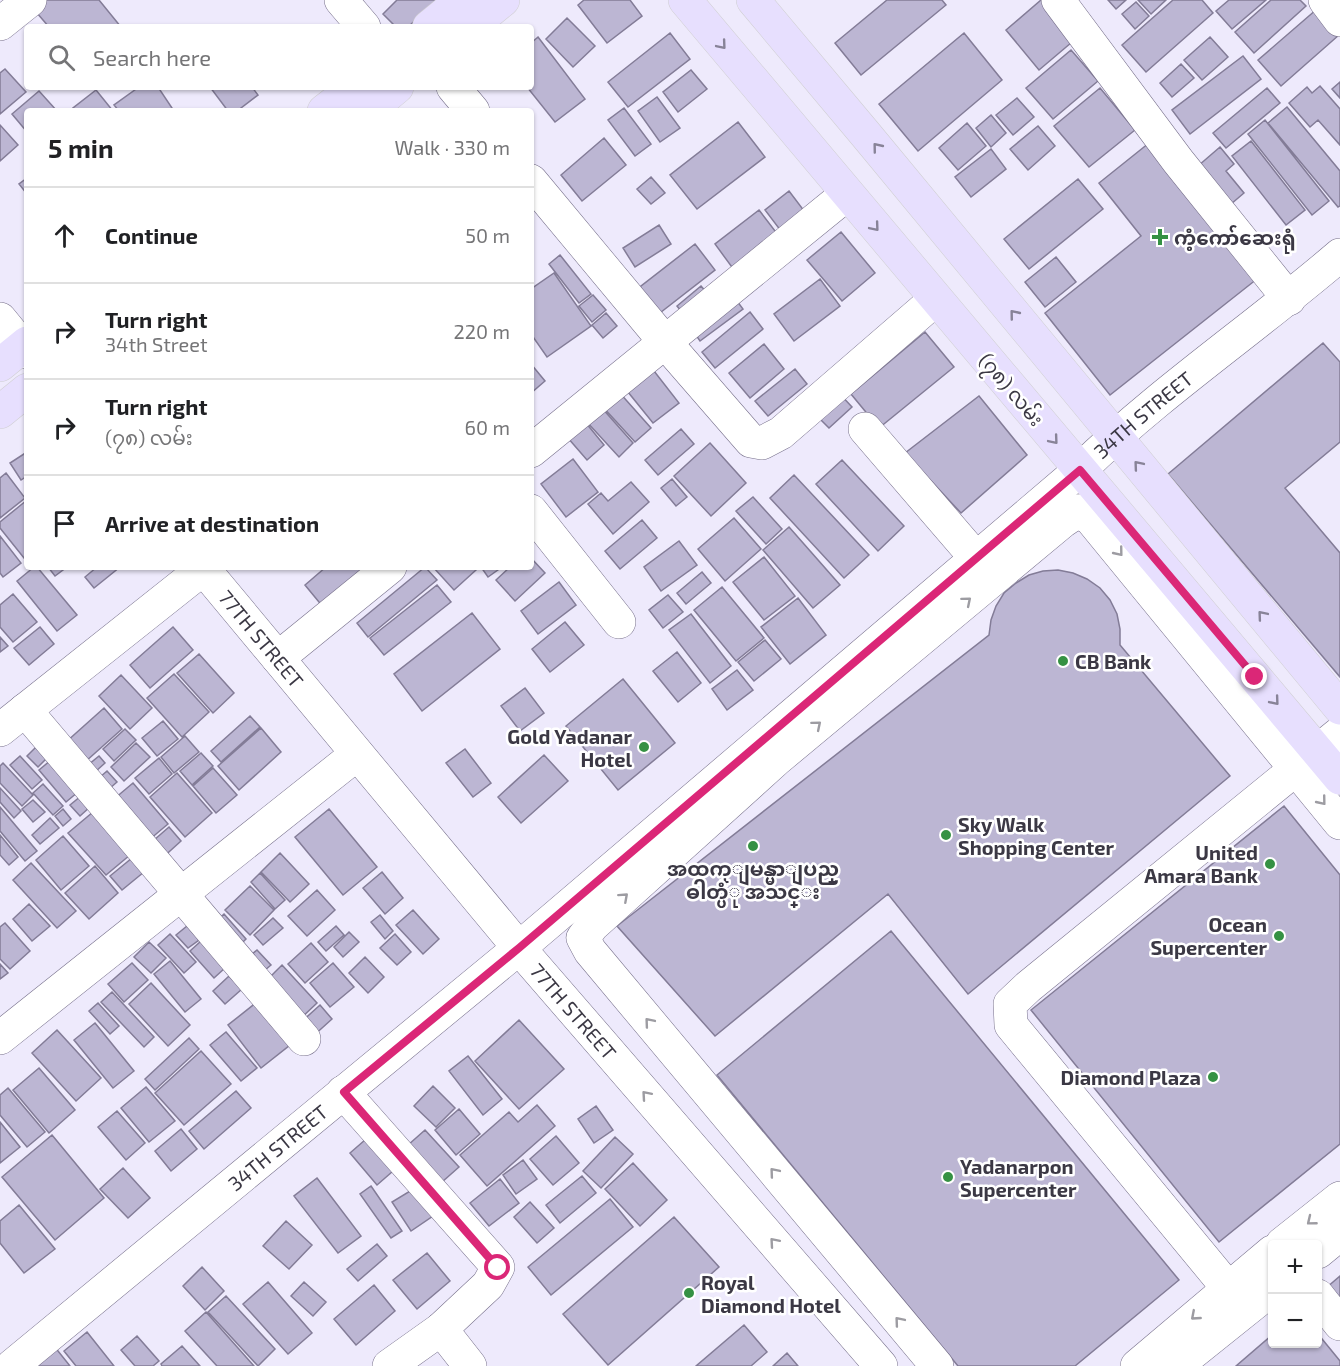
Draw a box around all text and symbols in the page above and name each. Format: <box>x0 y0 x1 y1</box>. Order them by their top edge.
search box <box>24 24 534 90</box>
one-way arrow <box>715 38 726 49</box>
icon: search <box>45 41 78 74</box>
text: Search here <box>93 44 211 70</box>
text: 5 min <box>48 132 114 163</box>
text: Walk · 330 m <box>394 135 510 159</box>
one-way arrow <box>873 143 884 154</box>
icon: ahead <box>48 219 81 252</box>
one-way arrow <box>867 220 878 231</box>
text: Continue <box>105 222 198 248</box>
text: 50 m <box>465 223 510 247</box>
place label: ကံ့ကော်ဆေးရုံ <box>1174 225 1296 254</box>
marker: ကံ့ကော်ဆေးရုံ <box>1151 228 1169 246</box>
text: Turn right <box>105 306 207 332</box>
one-way arrow <box>1010 310 1021 321</box>
icon: right <box>48 315 81 348</box>
text: 220 m <box>453 319 510 343</box>
text: 34th Street <box>105 332 208 356</box>
street label: (၇၈) လမ်း <box>971 347 1050 434</box>
street label: 34TH STREET <box>1088 366 1197 463</box>
text: Turn right <box>105 393 207 419</box>
icon: right <box>48 411 81 444</box>
text: 60 m <box>465 415 510 439</box>
text: (၇၈) လမ်း <box>105 425 193 449</box>
one-way arrow <box>1047 433 1058 444</box>
one-way arrow <box>1134 461 1145 472</box>
icon: arrive <box>48 507 81 540</box>
text: Arrive at destination <box>105 510 319 536</box>
one-way arrow <box>1111 545 1122 556</box>
street label: 77TH STREET <box>214 585 309 692</box>
one-way arrow <box>960 597 971 608</box>
one-way arrow <box>1259 611 1270 622</box>
place label: CB Bank <box>1075 649 1152 673</box>
marker: CB Bank <box>1056 654 1070 668</box>
route end <box>1241 663 1267 689</box>
one-way arrow <box>1268 694 1279 705</box>
one-way arrow <box>810 722 821 733</box>
place label: Gold Yadanar Hotel <box>507 724 632 771</box>
marker: Gold Yadanar Hotel <box>637 740 651 754</box>
one-way arrow <box>1314 794 1325 805</box>
place label: Sky Walk Shopping Center <box>958 812 1115 859</box>
marker: Sky Walk Shopping Center <box>939 828 953 842</box>
marker: အထက္ျမန္မာျပည္ ဓါတ္ပံု အသင္း <box>746 839 760 853</box>
place label: United Amara Bank <box>1144 840 1259 887</box>
place label: အထက္ျမန္မာျပည္ ဓါတ္ပံု အသင္း <box>667 856 839 908</box>
marker: United Amara Bank <box>1263 857 1277 871</box>
one-way arrow <box>618 893 628 904</box>
place label: Ocean Supercenter <box>1150 912 1267 959</box>
marker: Ocean Supercenter <box>1272 929 1286 943</box>
street label: 77TH STREET <box>525 958 622 1064</box>
one-way arrow <box>645 1018 656 1029</box>
place label: Diamond Plaza <box>1060 1065 1201 1089</box>
marker: Diamond Plaza <box>1206 1070 1220 1084</box>
one-way arrow <box>642 1091 653 1102</box>
street label: 34TH STREET <box>223 1099 332 1195</box>
place label: Yadanarpon Supercenter <box>960 1154 1077 1201</box>
one-way arrow <box>771 1168 782 1179</box>
marker: Yadanarpon Supercenter <box>941 1170 955 1184</box>
one-way arrow <box>1307 1214 1318 1225</box>
one-way arrow <box>770 1238 781 1249</box>
map controls <box>1268 1240 1322 1348</box>
button: + <box>1268 1240 1322 1294</box>
route start <box>484 1254 510 1280</box>
place label: Royal Diamond Hotel <box>701 1270 841 1317</box>
marker: Royal Diamond Hotel <box>682 1286 696 1300</box>
button: − <box>1268 1294 1322 1348</box>
one-way arrow <box>1191 1309 1202 1320</box>
one-way arrow <box>896 1317 907 1328</box>

